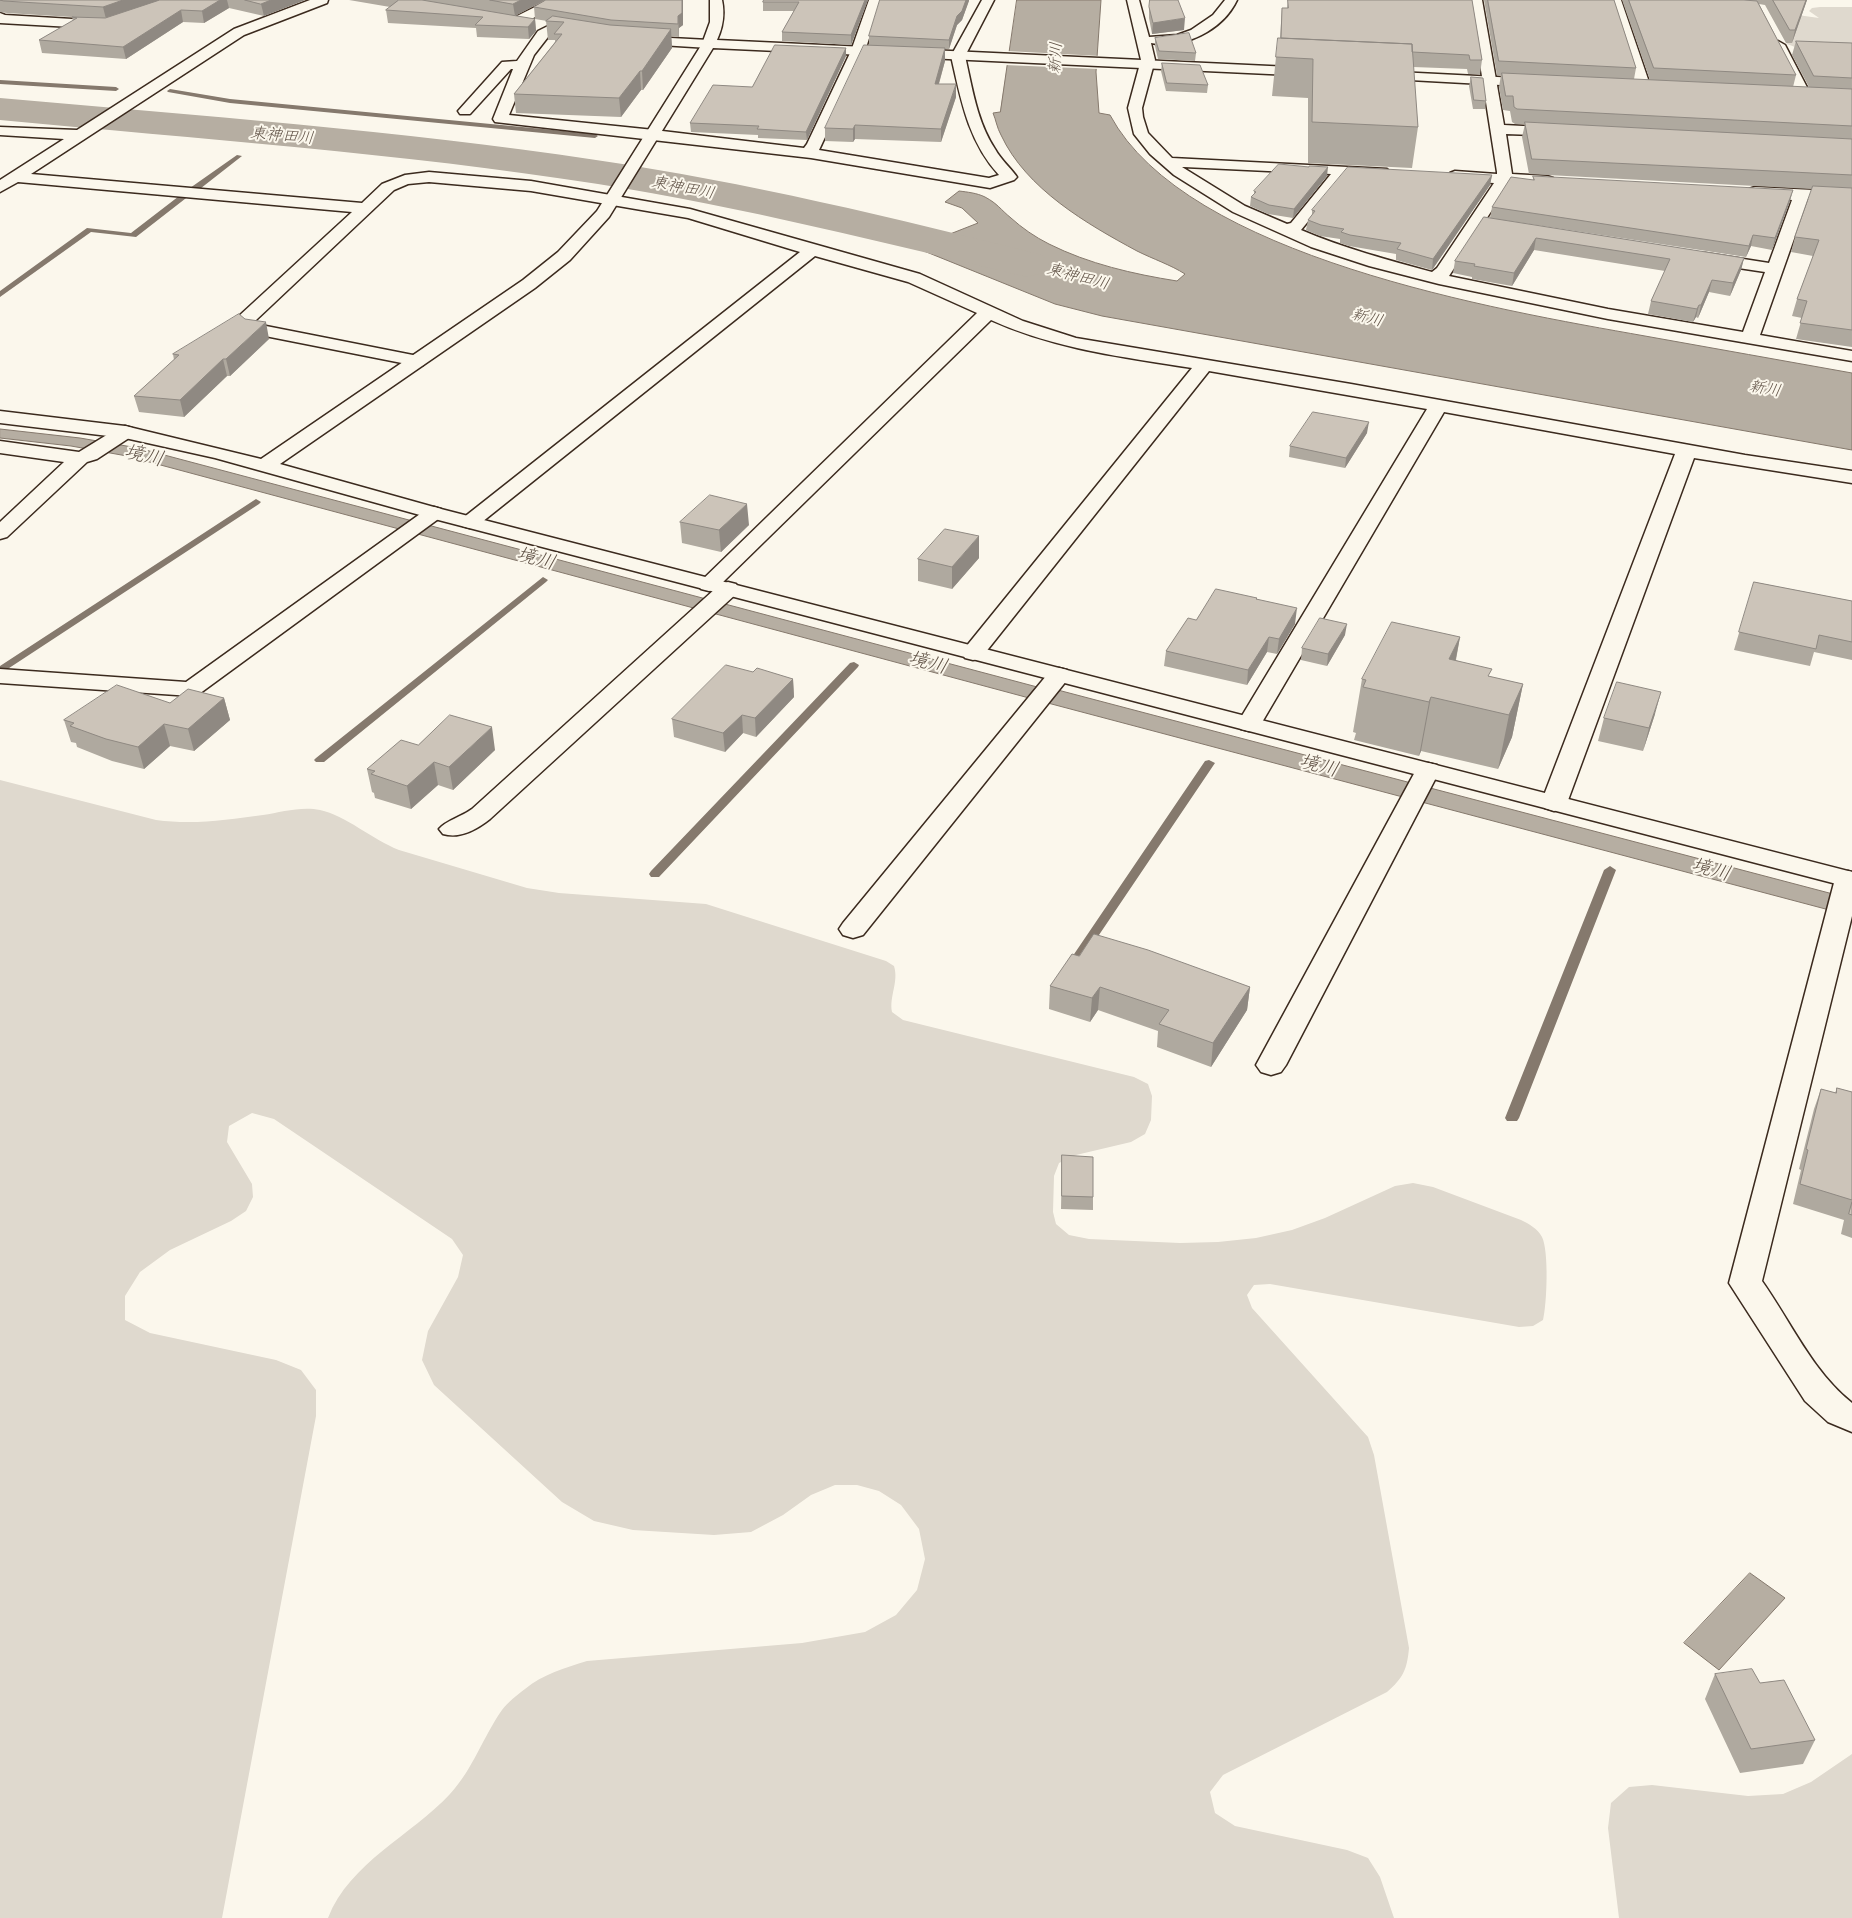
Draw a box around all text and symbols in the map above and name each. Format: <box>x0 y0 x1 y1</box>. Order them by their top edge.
water label: 新川 <box>1045 41 1067 75</box>
water label: 東神田川 <box>249 124 315 148</box>
water label: 東神田川 <box>650 172 716 204</box>
water label: 東神田川 <box>1045 259 1111 295</box>
water label: 新川 <box>1349 305 1385 331</box>
water label: 新川 <box>1748 377 1782 401</box>
water label: 境川 <box>122 440 166 472</box>
water label: 境川 <box>514 542 558 576</box>
water label: 境川 <box>906 646 950 680</box>
water label: 境川 <box>1297 749 1341 783</box>
water label: 境川 <box>1689 853 1733 887</box>

